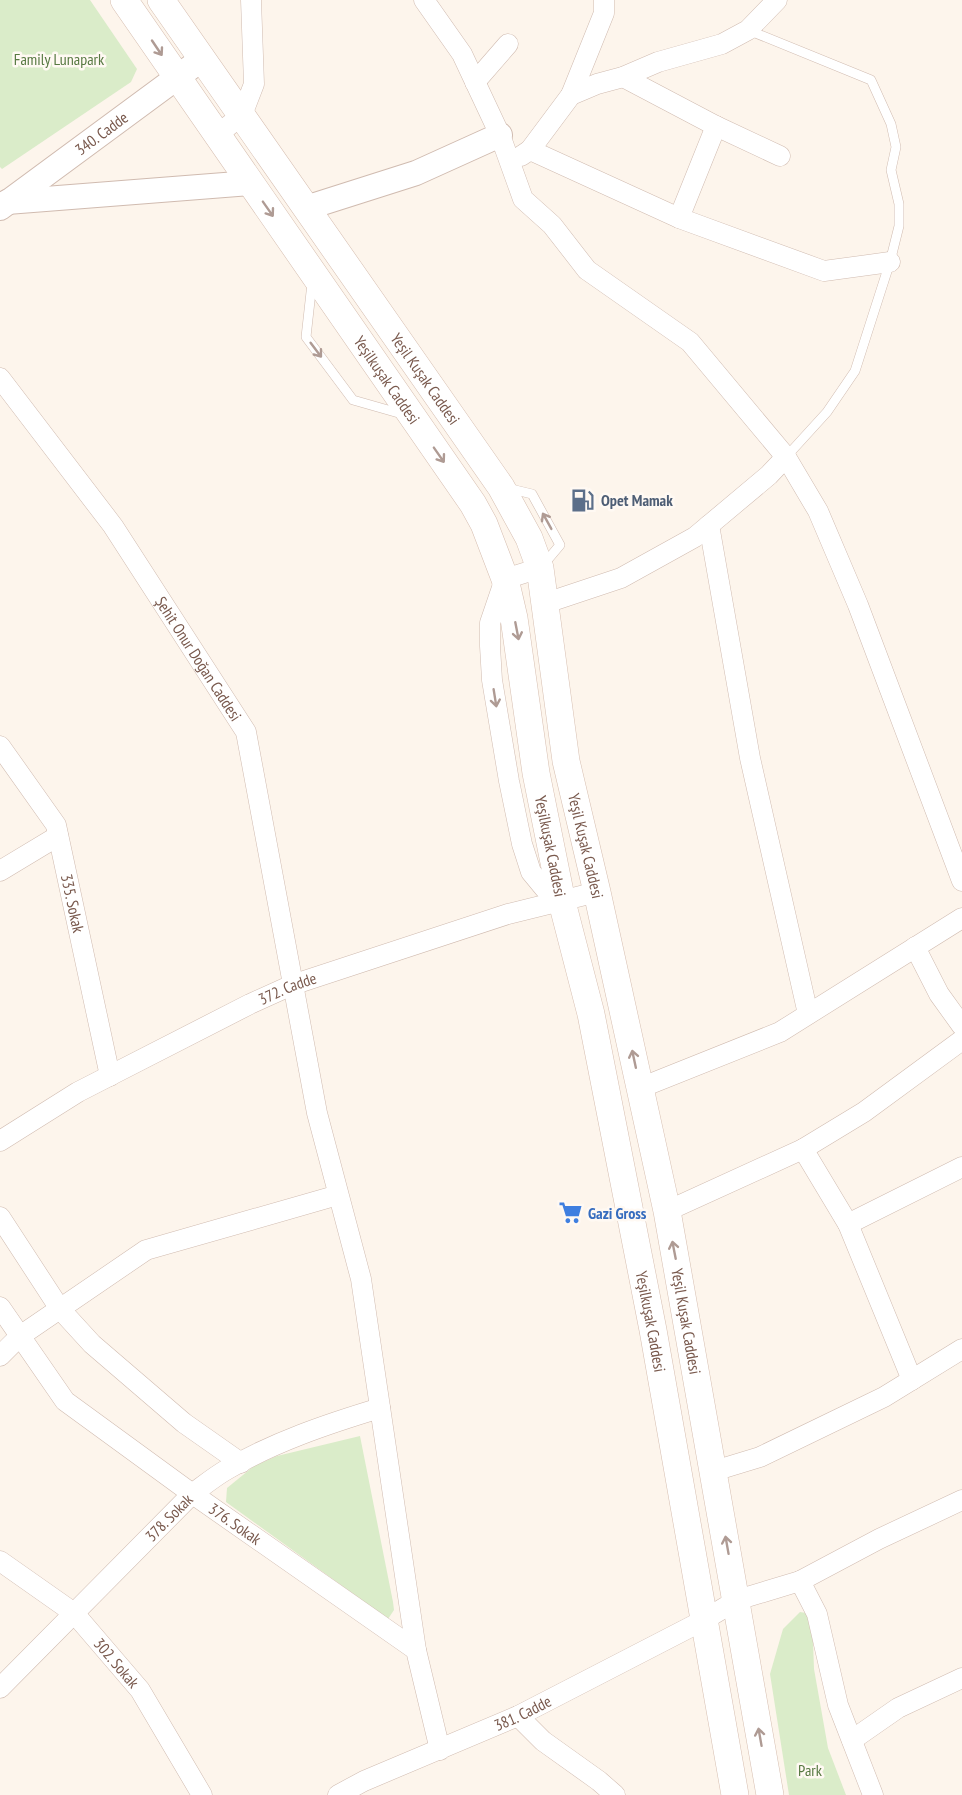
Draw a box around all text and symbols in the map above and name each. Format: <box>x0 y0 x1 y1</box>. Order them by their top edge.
one-way arrow <box>150 40 163 57</box>
park label: Family Lunapark <box>14 49 105 69</box>
street label: 340. Cadde <box>71 107 132 159</box>
one-way arrow <box>262 200 274 216</box>
street label: Yeşil Kuşak Caddesi <box>387 329 464 429</box>
street label: Yeşilkuşak Caddesi <box>350 332 424 428</box>
one-way arrow <box>310 342 322 358</box>
one-way arrow <box>433 446 445 462</box>
fuel station icon: Opet Mamak <box>570 487 596 513</box>
place label: Opet Mamak <box>601 490 673 510</box>
one-way arrow <box>541 513 553 530</box>
street label: Şehit Onur Doğan Caddesi <box>151 592 246 725</box>
one-way arrow <box>512 621 523 640</box>
one-way arrow <box>490 687 501 707</box>
street label: Yeşil Kuşak Caddesi <box>564 791 608 900</box>
street label: Yeşilkuşak Caddesi <box>531 794 571 898</box>
street label: 335. Sokak <box>57 872 89 935</box>
street label: 372. Cadde <box>255 968 319 1009</box>
one-way arrow <box>628 1050 639 1069</box>
supermarket icon: Gazi Gross <box>557 1200 583 1226</box>
place label: Gazi Gross <box>588 1203 647 1223</box>
one-way arrow <box>668 1241 679 1260</box>
street label: Yeşil Kuşak Caddesi <box>667 1267 706 1376</box>
street label: Yeşilkuşak Caddesi <box>632 1269 670 1374</box>
street label: 378. Sokak <box>141 1489 197 1546</box>
street label: 376. Sokak <box>205 1498 266 1549</box>
one-way arrow <box>721 1536 732 1556</box>
street label: 302. Sokak <box>90 1634 144 1692</box>
street label: 381. Cadde <box>491 1691 554 1735</box>
one-way arrow <box>754 1728 765 1748</box>
park label: Park <box>798 1760 823 1780</box>

